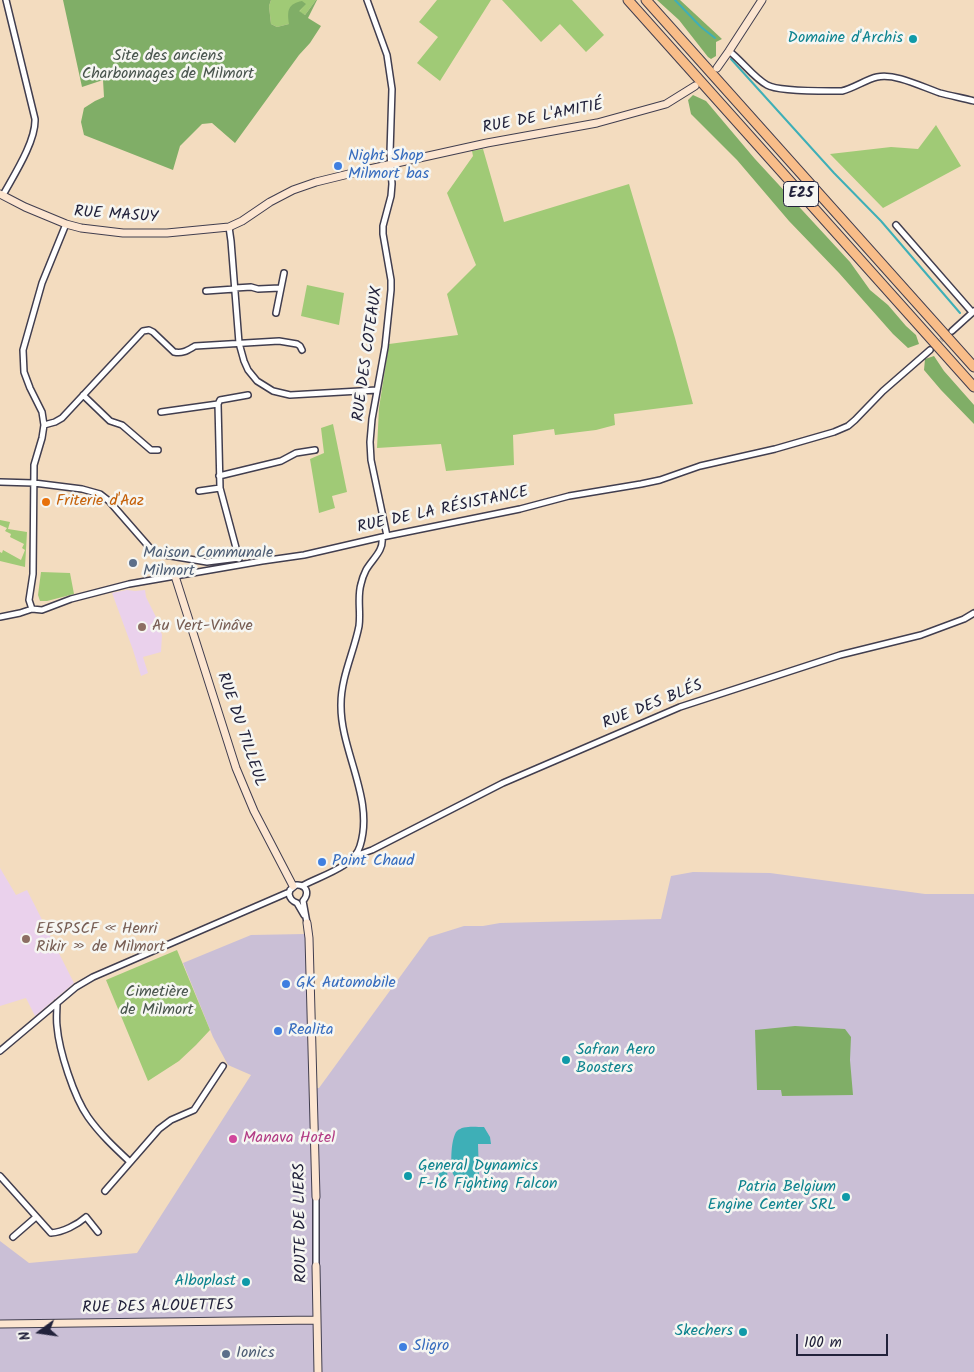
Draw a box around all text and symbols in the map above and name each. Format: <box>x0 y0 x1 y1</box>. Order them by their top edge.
place label: Domaine d'Archis <box>788 29 903 49</box>
marker: Domaine d'Archis <box>907 33 919 45</box>
park label: Site des anciens Charbonnages de Milmort <box>82 47 254 85</box>
street label: RUE DE L'AMITIÉ <box>481 97 605 139</box>
place label: Night Shop Milmort bas <box>348 147 429 185</box>
marker: Night Shop Milmort bas <box>332 160 344 172</box>
road number: E25 <box>784 182 818 206</box>
street label: RUE MASUY <box>73 203 159 229</box>
street label: RUE DES COTEAUX <box>350 285 388 423</box>
street label: RUE DE LA RÉSISTANCE <box>356 483 530 539</box>
place label: Friterie d'Aaz <box>56 492 144 512</box>
marker: Friterie d'Aaz <box>40 496 52 508</box>
place label: Maison Communale Milmort <box>143 544 273 582</box>
marker: Maison Communale Milmort <box>127 557 139 569</box>
place label: Au Vert-Vinâve <box>152 617 253 637</box>
marker: Au Vert-Vinâve <box>136 621 148 633</box>
street label: RUE DU TILLEUL <box>211 670 269 790</box>
street label: RUE DES BLÉS <box>600 677 706 735</box>
place label: Point Chaud <box>332 852 414 872</box>
marker: Point Chaud <box>316 856 328 868</box>
place label: EESPSCF « Henri Rikir » de Milmort <box>36 920 165 958</box>
marker: EESPSCF « Henri Rikir » de Milmort <box>20 933 32 945</box>
place label: GK Automobile <box>296 974 396 994</box>
marker: GK Automobile <box>280 978 292 990</box>
park label: Cimetière de Milmort <box>120 983 194 1021</box>
place label: Realita <box>288 1021 333 1041</box>
marker: Realita <box>272 1025 284 1037</box>
place label: Safran Aero Boosters <box>576 1041 655 1079</box>
marker: Safran Aero Boosters <box>560 1054 572 1066</box>
place label: Manava Hotel <box>243 1129 335 1149</box>
marker: Manava Hotel <box>227 1133 239 1145</box>
place label: General Dynamics F-16 Fighting Falcon <box>418 1157 558 1195</box>
street label: ROUTE DE LIERS <box>291 1163 313 1283</box>
marker: General Dynamics F-16 Fighting Falcon <box>402 1170 414 1182</box>
place label: Patria Belgium Engine Center SRL <box>708 1178 836 1216</box>
marker: Patria Belgium Engine Center SRL <box>840 1191 852 1203</box>
place label: Alboplast <box>175 1272 236 1292</box>
marker: Alboplast <box>240 1276 252 1288</box>
street label: RUE DES ALOUETTES <box>82 1297 234 1319</box>
north arrow <box>15 1307 65 1357</box>
place label: Skechers <box>675 1322 733 1342</box>
scale bar <box>799 1324 892 1356</box>
marker: Skechers <box>737 1326 749 1338</box>
text: N <box>14 1329 37 1343</box>
text: 100 m <box>804 1331 842 1355</box>
place label: Sligro <box>413 1337 449 1357</box>
marker: Sligro <box>397 1341 409 1353</box>
place label: Ionics <box>236 1344 274 1364</box>
marker: Ionics <box>220 1348 232 1360</box>

